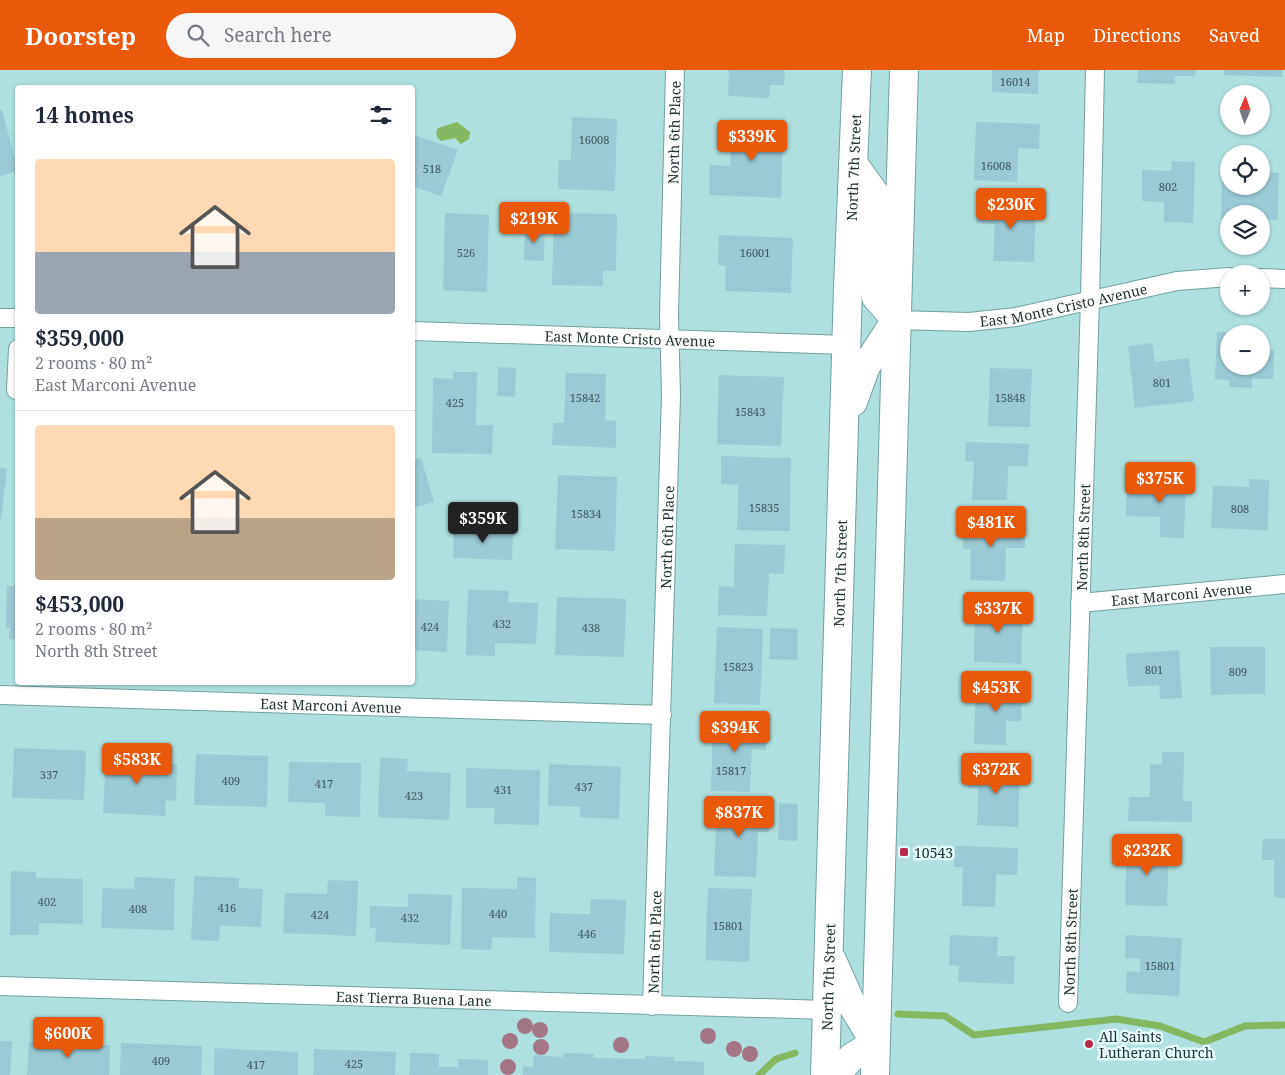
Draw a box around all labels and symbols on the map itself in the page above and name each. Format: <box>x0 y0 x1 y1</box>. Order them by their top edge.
house number: 16014 <box>1000 74 1030 89</box>
street label: North 6th Place <box>663 81 684 184</box>
north arrow <box>1220 85 1270 135</box>
street label: North 7th Street <box>841 113 865 221</box>
pin: $339K <box>717 119 787 162</box>
house number: 16008 <box>579 132 609 147</box>
house number: 16008 <box>981 158 1011 173</box>
house number: 518 <box>423 161 441 176</box>
house number: 802 <box>1159 179 1177 194</box>
pin: $230K <box>976 188 1046 230</box>
pin: $219K <box>499 202 569 244</box>
house number: 526 <box>457 245 475 260</box>
house number: 16001 <box>740 245 770 260</box>
street label: East Monte Cristo Avenue <box>979 278 1149 330</box>
street label: East Monte Cristo Avenue <box>544 326 715 350</box>
house number: 801 <box>1153 375 1171 390</box>
house number: 15842 <box>570 390 600 405</box>
house number: 15848 <box>995 390 1025 405</box>
house number: 425 <box>446 395 464 410</box>
house number: 15843 <box>735 404 765 419</box>
pin: $375K <box>1125 462 1195 504</box>
street label: North 8th Street <box>1071 483 1094 591</box>
street label: North 6th Place <box>655 485 678 589</box>
house number: 15835 <box>749 500 779 515</box>
house number: 808 <box>1231 501 1249 516</box>
pin: $359K <box>448 502 518 544</box>
house number: 15834 <box>571 506 601 521</box>
pin: $481K <box>956 506 1026 548</box>
street label: North 7th Street <box>829 519 851 627</box>
street label: East Marconi Avenue <box>1110 578 1253 610</box>
pin: $337K <box>963 592 1033 634</box>
house number: 432 <box>493 616 511 631</box>
house number: 424 <box>421 619 439 634</box>
house number: 438 <box>582 620 600 635</box>
house number: 15823 <box>723 659 753 674</box>
house number: 801 <box>1145 662 1163 677</box>
house number: 809 <box>1229 664 1247 679</box>
pin: $453K <box>961 670 1031 713</box>
street label: East Marconi Avenue <box>260 693 402 717</box>
pin: $394K <box>700 710 770 753</box>
pin: $583K <box>102 742 172 785</box>
pin: $372K <box>961 752 1031 795</box>
house number: 15817 <box>716 763 746 778</box>
house number: 337 <box>40 767 58 782</box>
house number: 409 <box>222 773 240 788</box>
house number: 417 <box>315 776 333 791</box>
house number: 437 <box>575 779 593 794</box>
house number: 431 <box>494 782 512 797</box>
house number: 423 <box>405 788 423 803</box>
pin: $837K <box>704 796 774 838</box>
pin: $232K <box>1112 834 1182 876</box>
place label: 10543 <box>914 843 953 862</box>
marker: 10543 <box>898 846 910 858</box>
street label: North 8th Street <box>1059 888 1081 996</box>
street label: North 6th Place <box>643 890 665 994</box>
house number: 402 <box>38 894 56 909</box>
house number: 416 <box>218 900 236 915</box>
house number: 408 <box>129 901 147 916</box>
house number: 440 <box>489 906 507 921</box>
house number: 424 <box>311 907 329 922</box>
house number: 432 <box>401 910 419 925</box>
house number: 15801 <box>713 918 743 933</box>
street label: North 7th Street <box>817 923 839 1031</box>
house number: 446 <box>578 926 596 941</box>
house number: 15801 <box>1145 958 1175 973</box>
street label: East Tierra Buena Lane <box>336 986 492 1010</box>
pin: $600K <box>33 1016 103 1059</box>
place label: All Saints Lutheran Church <box>1099 1027 1214 1062</box>
marker: All Saints Lutheran Church <box>1083 1038 1095 1050</box>
house number: 409 <box>152 1053 170 1068</box>
house number: 425 <box>345 1056 363 1071</box>
house number: 417 <box>247 1057 265 1072</box>

